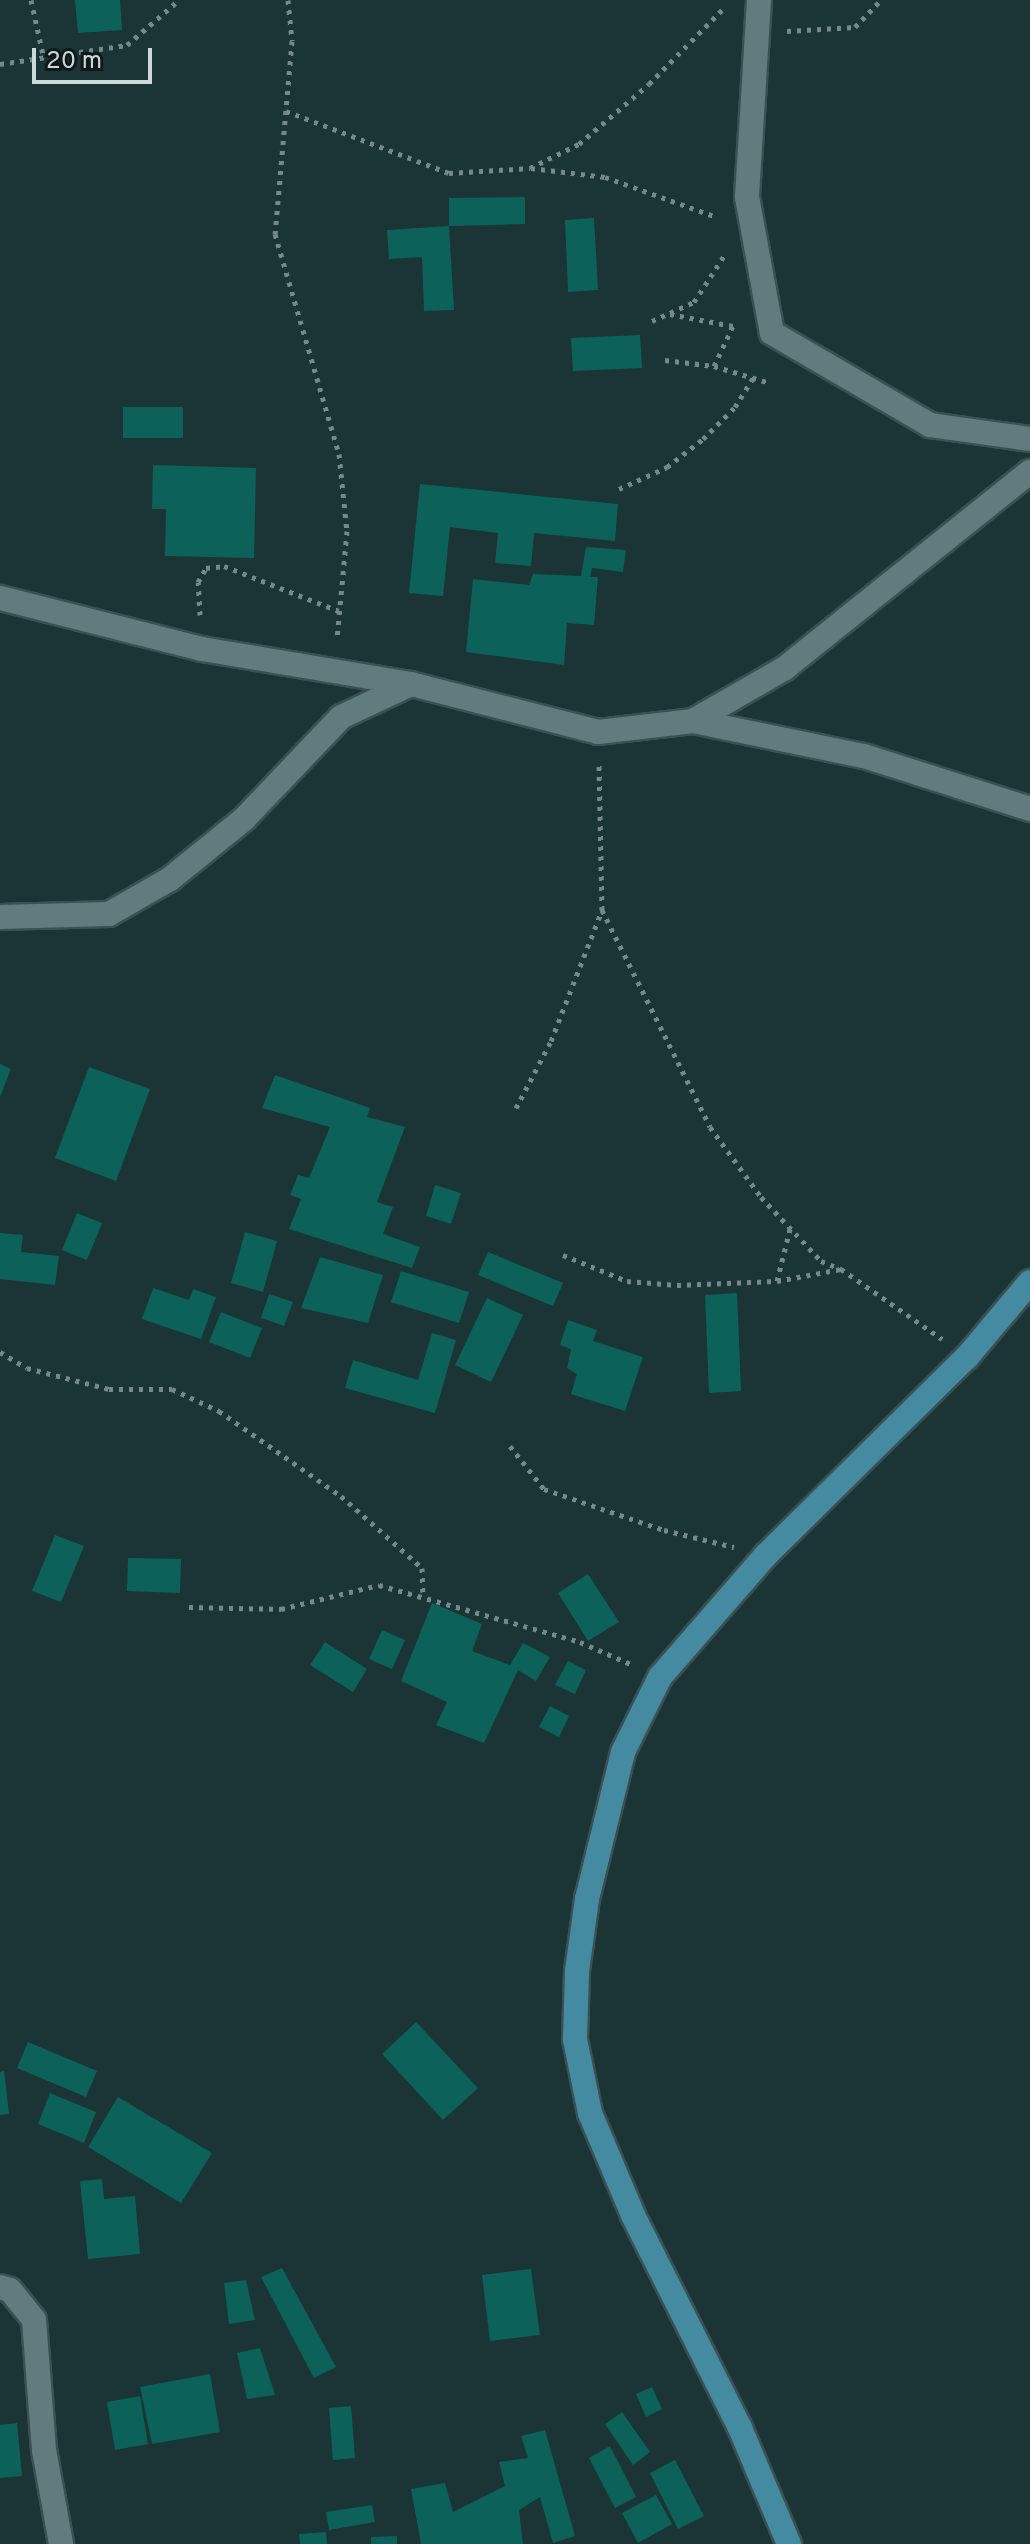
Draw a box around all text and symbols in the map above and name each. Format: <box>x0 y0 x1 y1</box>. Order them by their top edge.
scale bar <box>36 32 156 82</box>
text: 20 m <box>46 47 102 77</box>

